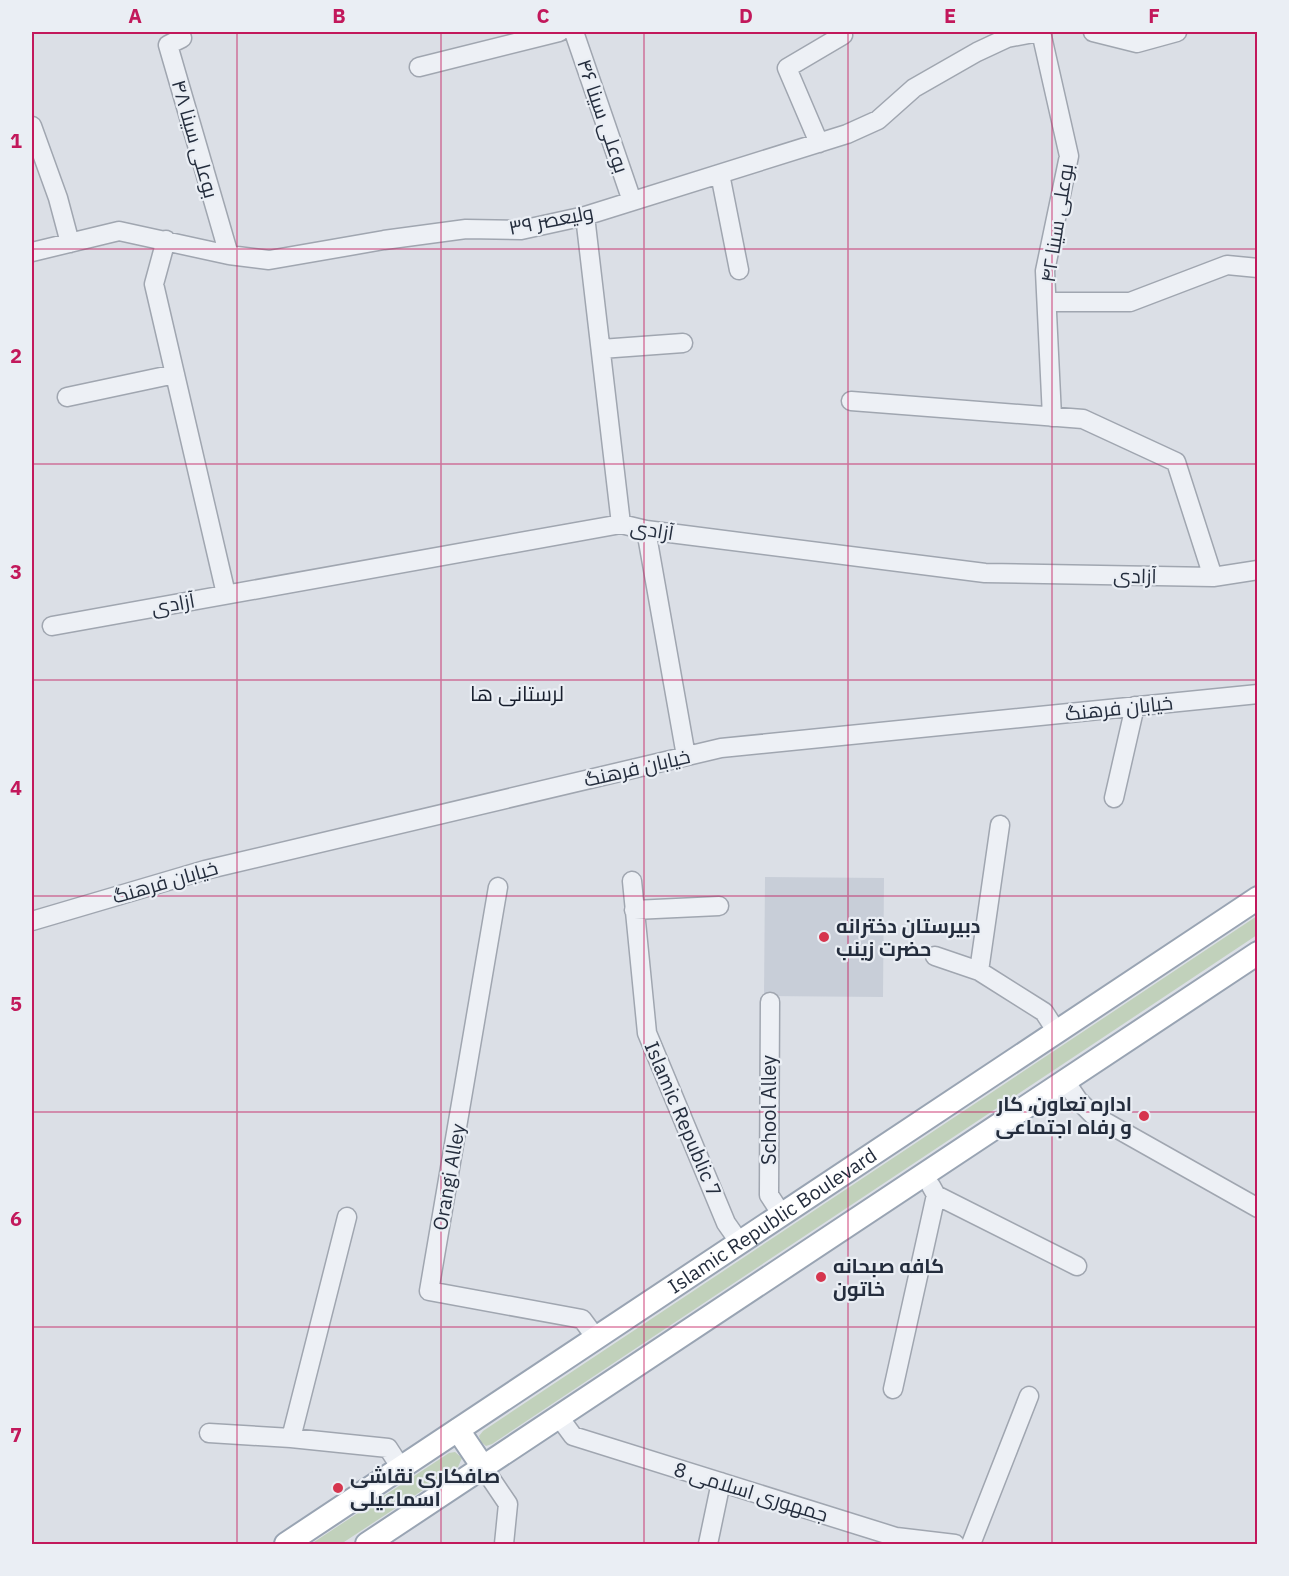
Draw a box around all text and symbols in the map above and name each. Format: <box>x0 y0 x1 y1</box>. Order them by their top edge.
text: A <box>128 2 142 29</box>
text: B <box>332 2 346 29</box>
text: C <box>536 2 550 29</box>
text: D <box>739 2 753 29</box>
text: E <box>944 2 956 29</box>
text: F <box>1148 2 1160 29</box>
street label: بوعلی سینا ۴۶ <box>571 55 636 177</box>
street label: بوعلی سینا ۴۸ <box>166 77 225 201</box>
text: 1 <box>10 127 22 154</box>
street label: بوعلی سینا ۴۲ <box>1034 162 1079 284</box>
street label: ولیعصر ۳۹ <box>506 198 596 241</box>
text: 2 <box>10 342 22 369</box>
street label: آزادی <box>628 513 676 546</box>
text: 3 <box>10 558 22 585</box>
street label: آزادی <box>1113 562 1158 589</box>
street label: آزادی <box>149 586 197 621</box>
district label: لرستانی ها <box>470 679 564 707</box>
street label: خیابان فرهنگ <box>1064 688 1174 727</box>
street label: خیابان فرهنگ <box>581 742 693 793</box>
text: 4 <box>10 774 22 801</box>
street label: خیابان فرهنگ <box>109 854 221 909</box>
place label: دبیرستان دخترانه حضرت زینب <box>836 912 981 962</box>
marker: دبیرستان دخترانه حضرت زینب <box>817 930 831 944</box>
text: 5 <box>10 990 22 1017</box>
street label: Islamic Republic 7 <box>639 1037 728 1201</box>
street label: School Alley <box>755 1055 782 1165</box>
place label: اداره تعاون، کار و رفاه اجتماعی <box>995 1090 1132 1140</box>
marker: اداره تعاون، کار و رفاه اجتماعی <box>1137 1109 1151 1123</box>
street label: Orangi Alley <box>426 1121 471 1233</box>
street label: Islamic Republic Boulevard <box>662 1141 882 1300</box>
text: 6 <box>10 1205 22 1232</box>
place label: کافه صبحانه خاتون <box>833 1252 944 1302</box>
marker: کافه صبحانه خاتون <box>814 1270 828 1284</box>
text: 7 <box>10 1421 22 1448</box>
street label: جمهوری اسلامی 8 <box>671 1455 832 1528</box>
place label: صافکاری نقاشی اسماعیلی <box>350 1462 500 1512</box>
marker: صافکاری نقاشی اسماعیلی <box>331 1481 345 1495</box>

